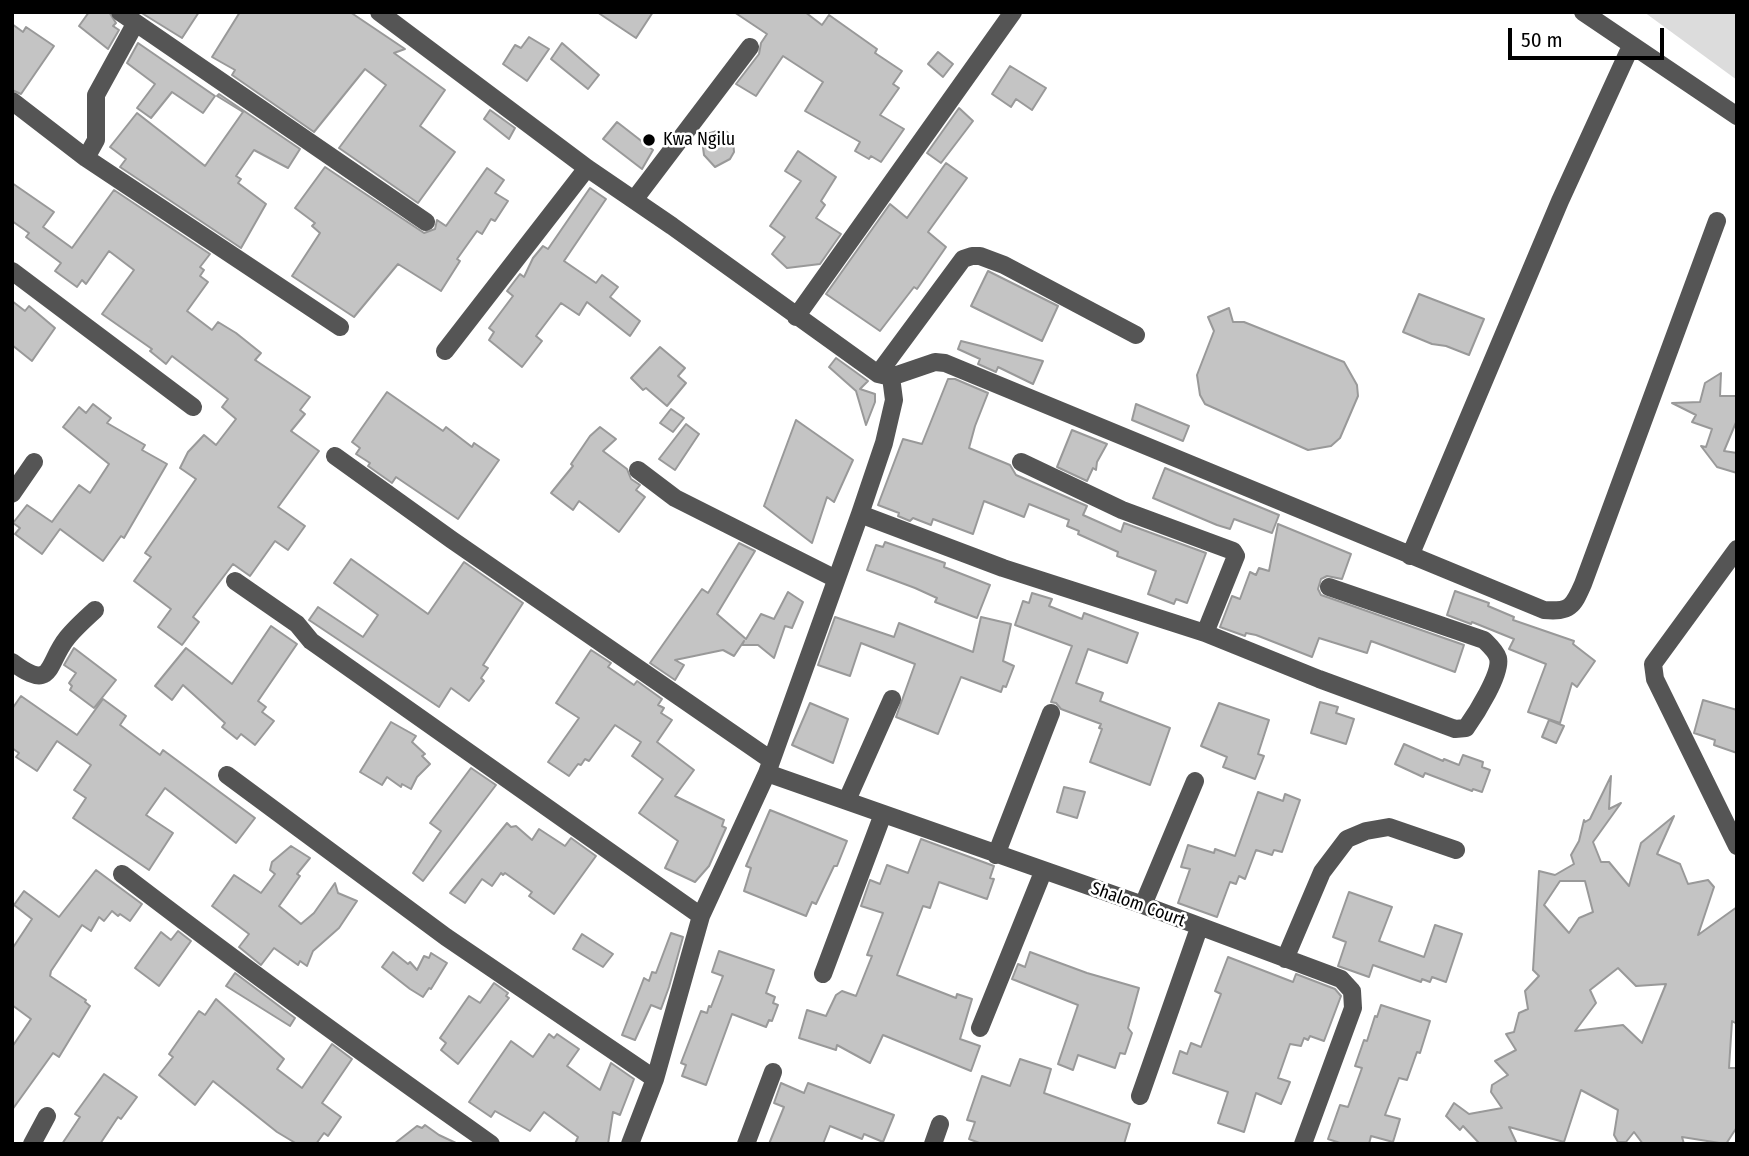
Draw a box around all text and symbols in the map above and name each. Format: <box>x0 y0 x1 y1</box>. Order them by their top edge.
scale bar <box>1511 14 1667 58</box>
text: 50 m <box>1521 27 1563 53</box>
place label: Kwa Ngilu <box>663 129 735 151</box>
marker: Kwa Ngilu <box>641 132 657 148</box>
street label: Shalom Court <box>1088 878 1188 932</box>

